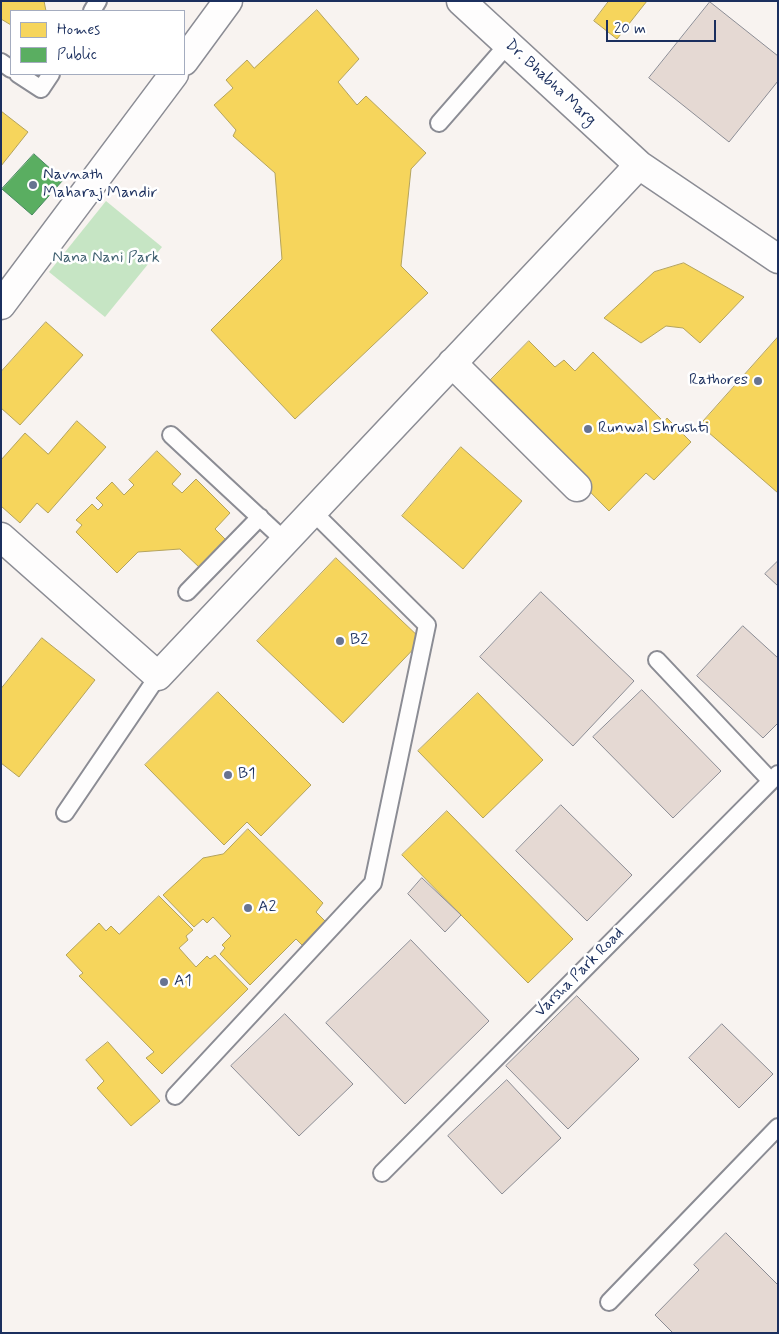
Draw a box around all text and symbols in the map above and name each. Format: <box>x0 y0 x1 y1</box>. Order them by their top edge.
legend <box>10 10 185 75</box>
scale bar <box>609 10 719 42</box>
text: 20 m <box>614 19 646 39</box>
text: Homes <box>57 20 100 40</box>
street label: Dr. Bhabha Marg <box>500 36 600 130</box>
text: Public <box>57 45 97 65</box>
place label: Navnath Maharaj Mandir <box>43 166 158 204</box>
marker: Navnath Maharaj Mandir <box>27 179 39 191</box>
park label: Nana Nani Park <box>52 249 160 269</box>
place label: Rathores <box>689 371 748 391</box>
marker: Rathores <box>752 375 764 387</box>
place label: Runwal Shrushti <box>598 419 708 439</box>
marker: Runwal Shrushti <box>582 423 594 435</box>
place label: B2 <box>350 631 368 651</box>
marker: B2 <box>334 635 346 647</box>
place label: B1 <box>238 765 255 785</box>
marker: B1 <box>222 769 234 781</box>
place label: A2 <box>258 898 276 918</box>
marker: A2 <box>242 902 254 914</box>
street label: Varsha Park Road <box>531 924 629 1022</box>
place label: A1 <box>174 972 192 992</box>
marker: A1 <box>158 976 170 988</box>

